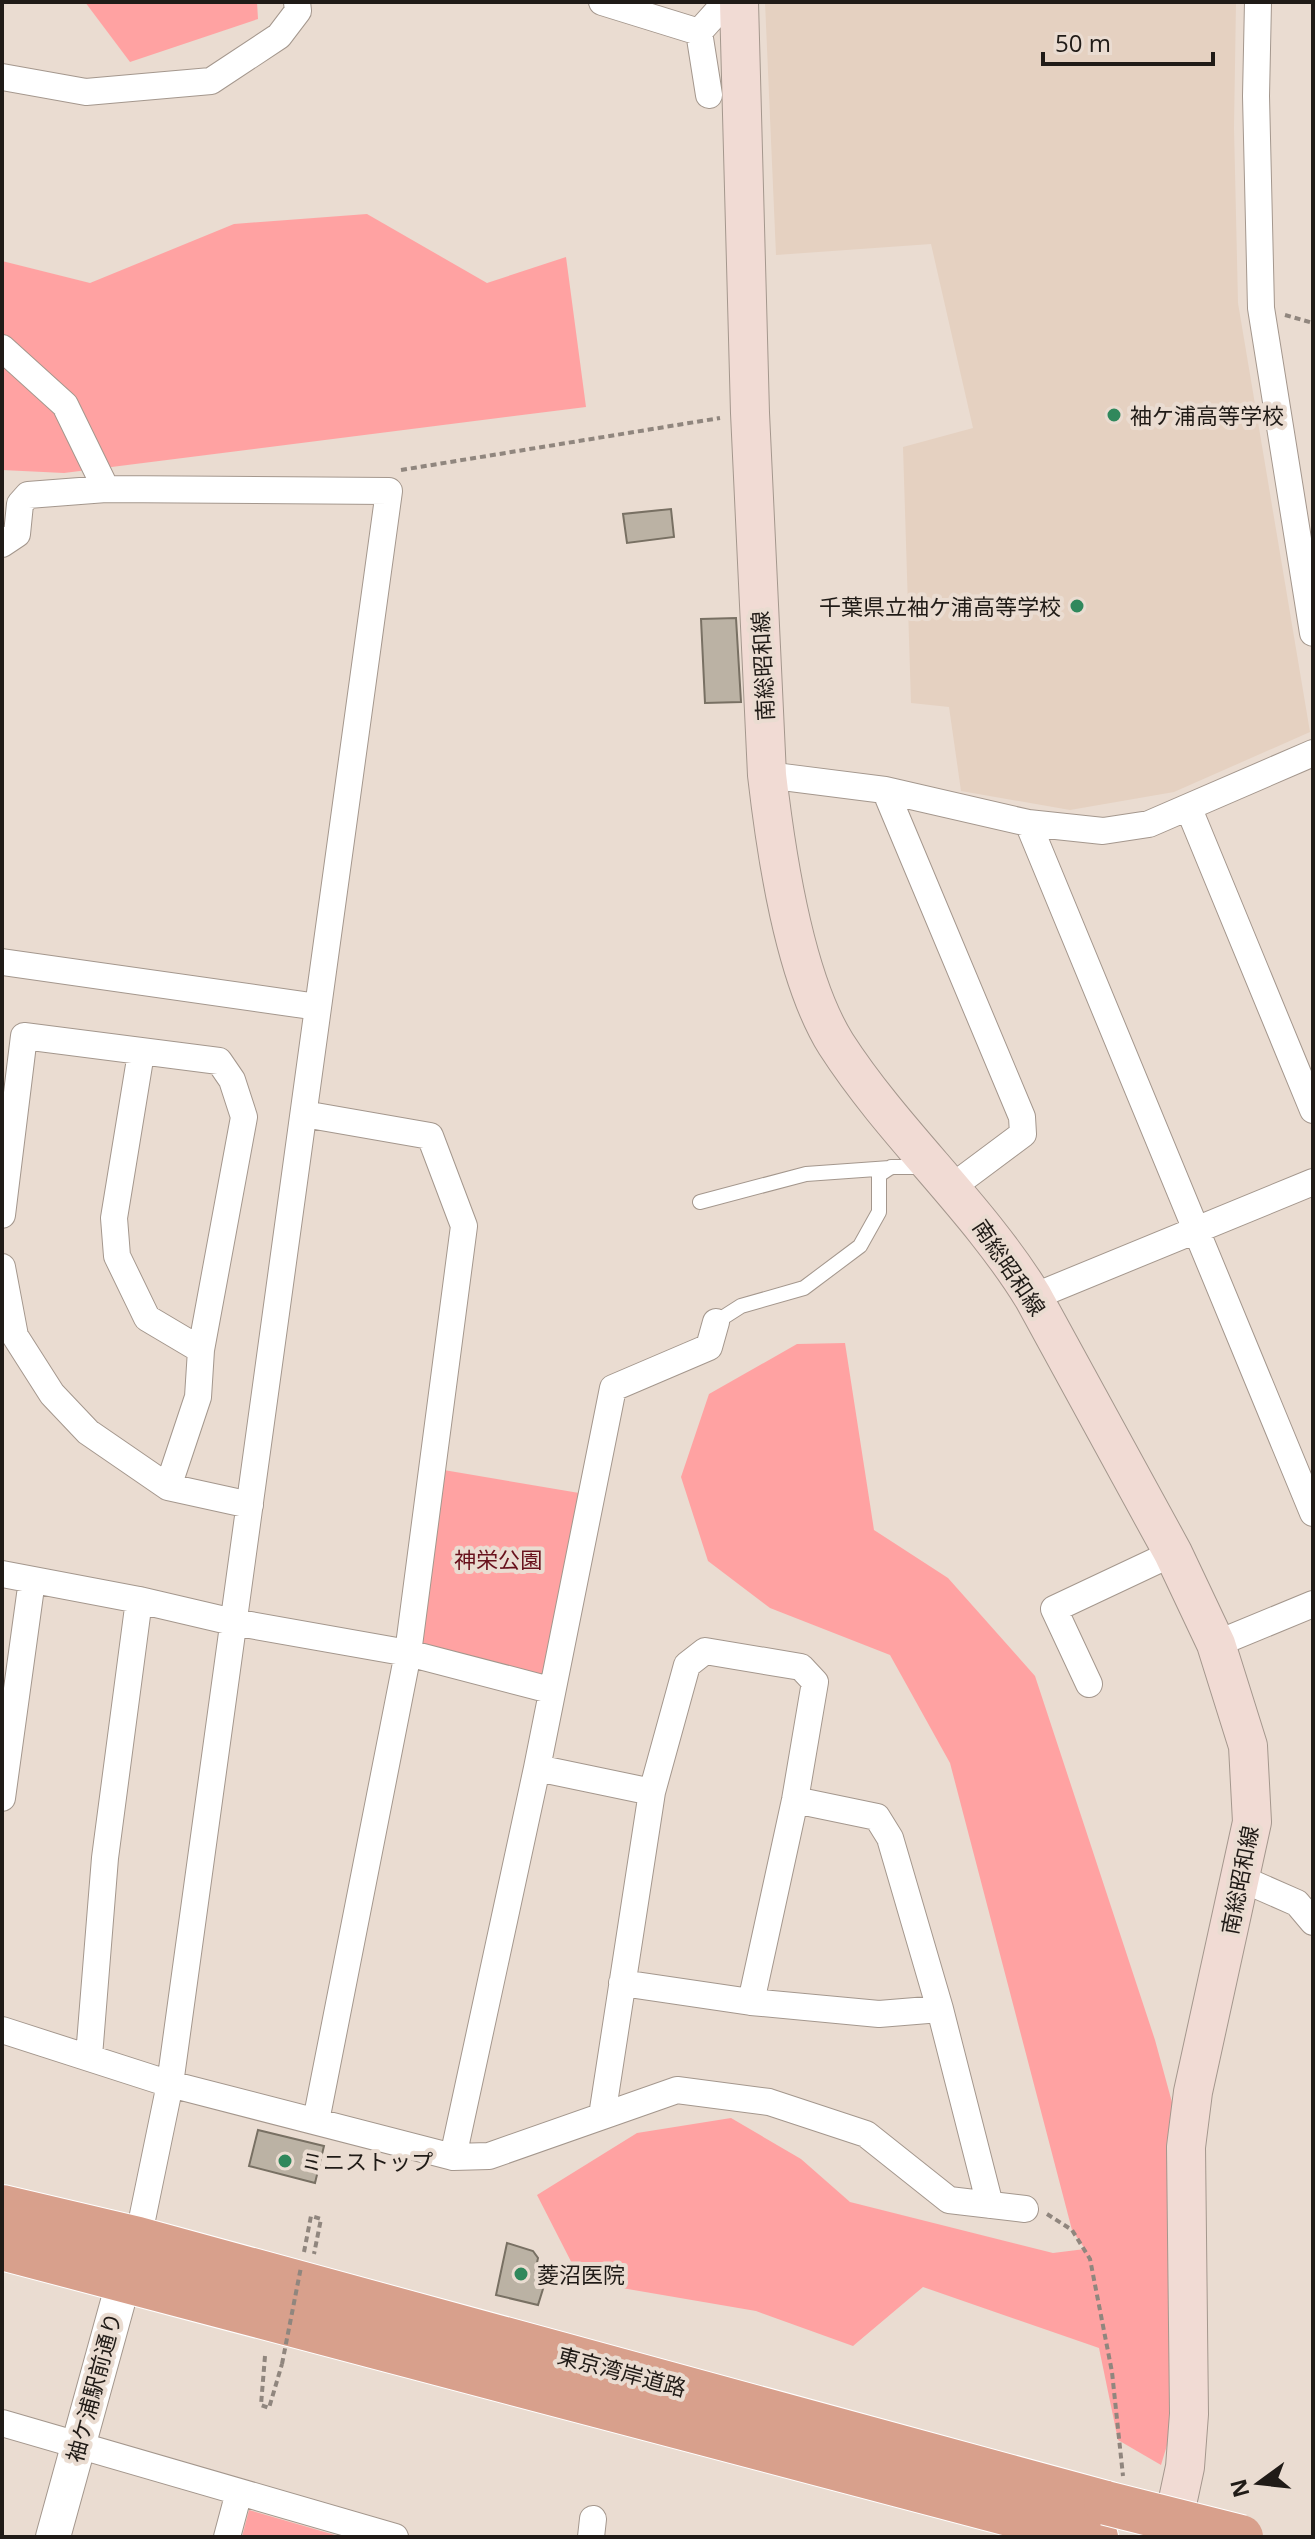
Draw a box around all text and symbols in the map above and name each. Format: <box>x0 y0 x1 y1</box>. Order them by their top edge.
scale bar <box>1043 16 1213 66</box>
text: 50 m <box>1055 26 1111 59</box>
place label: 袖ケ浦高等学校 <box>1130 400 1284 430</box>
marker: 袖ケ浦高等学校 <box>1105 406 1123 424</box>
place label: 千葉県立袖ケ浦高等学校 <box>819 591 1061 621</box>
marker: 千葉県立袖ケ浦高等学校 <box>1068 597 1086 615</box>
street label: 南総昭和線 <box>744 610 780 722</box>
street label: 南総昭和線 <box>967 1213 1053 1321</box>
park label: 神栄公園 <box>454 1544 542 1574</box>
street label: 南総昭和線 <box>1214 1823 1264 1937</box>
place label: ミニストップ <box>301 2146 433 2176</box>
marker: ミニストップ <box>276 2152 294 2170</box>
place label: 菱沼医院 <box>537 2259 625 2289</box>
marker: 菱沼医院 <box>512 2265 530 2283</box>
street label: 袖ケ浦駅前通り <box>59 2309 127 2465</box>
street label: 東京湾岸道路 <box>554 2339 690 2403</box>
north arrow <box>1219 2443 1299 2523</box>
text: N <box>1222 2476 1256 2501</box>

